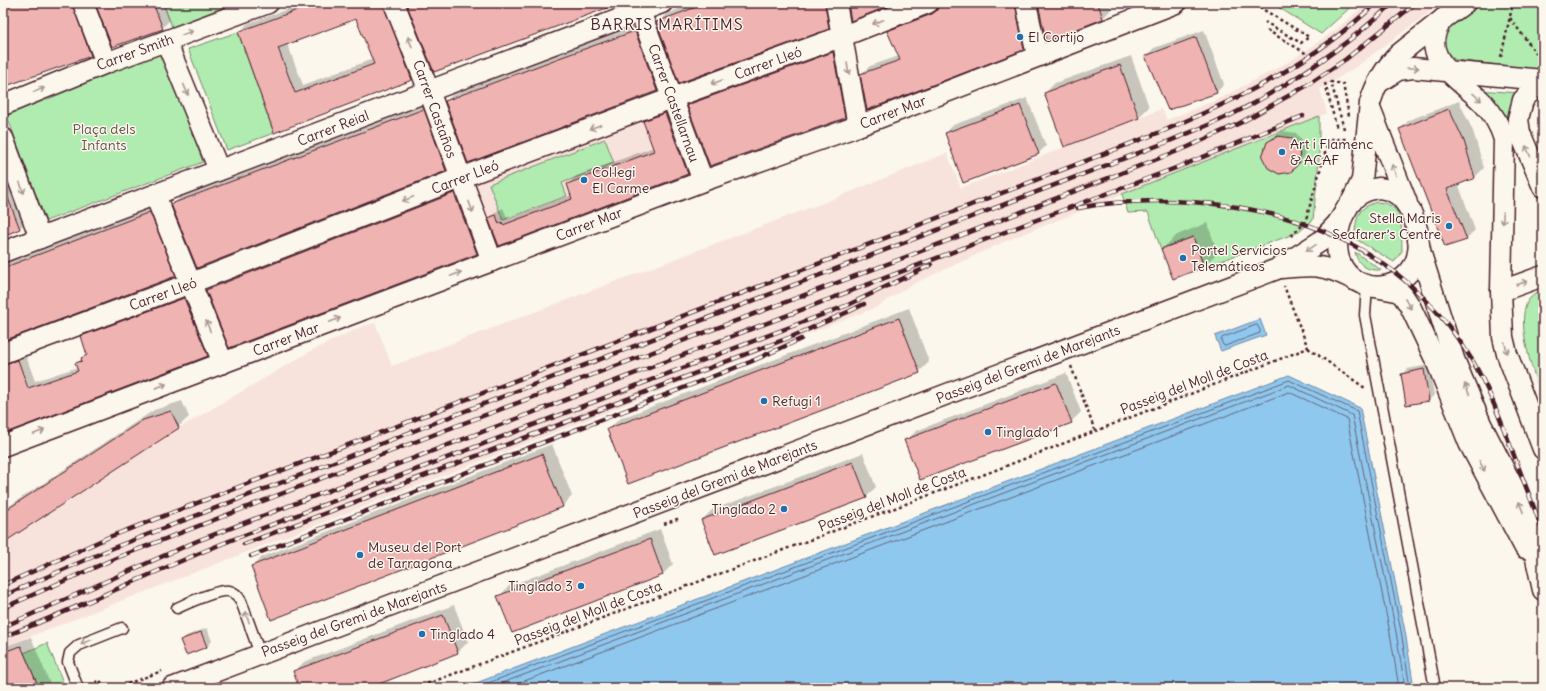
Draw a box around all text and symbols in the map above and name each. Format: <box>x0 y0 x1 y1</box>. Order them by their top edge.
district label: BARRIS MARÍTIMS <box>590 14 744 34</box>
one-way arrow <box>873 19 885 27</box>
place label: El Cortijo <box>1028 28 1084 46</box>
one-way arrow <box>180 29 192 37</box>
street label: Carrer Smith <box>94 30 176 74</box>
marker: El Cortijo <box>1015 32 1025 42</box>
one-way arrow <box>405 37 413 49</box>
street label: Carrer Castellarnau <box>644 41 704 165</box>
street label: Carrer Lleó <box>732 42 804 84</box>
street label: Carrer Castaños <box>409 57 461 161</box>
one-way arrow <box>845 62 853 75</box>
one-way arrow <box>1406 64 1419 72</box>
one-way arrow <box>711 78 723 86</box>
one-way arrow <box>183 83 191 95</box>
one-way arrow <box>33 85 45 93</box>
street label: Carrer Mar <box>857 91 929 133</box>
one-way arrow <box>1472 92 1482 102</box>
street label: Carrer Reial <box>295 106 371 150</box>
park label: Plaça dels Infants <box>72 120 136 154</box>
one-way arrow <box>590 124 602 132</box>
place label: Art i Flamenc & ACAF <box>1290 135 1373 169</box>
one-way arrow <box>1524 146 1531 158</box>
marker: Art i Flamenc & ACAF <box>1277 147 1287 157</box>
street label: Carrer Lleó <box>429 156 501 198</box>
place label: Col·legi El Carme <box>592 163 649 197</box>
one-way arrow <box>1389 164 1397 176</box>
marker: Col·legi El Carme <box>579 175 589 185</box>
one-way arrow <box>18 182 26 194</box>
one-way arrow <box>403 195 415 203</box>
one-way arrow <box>468 201 476 213</box>
street label: Carrer Mar <box>553 203 625 245</box>
place label: Stella Maris Seafarer’s Centre <box>1332 209 1441 243</box>
one-way arrow <box>1499 211 1507 224</box>
marker: Stella Maris Seafarer’s Centre <box>1444 221 1454 231</box>
place label: Portel Servicios Telemáticos <box>1191 241 1287 275</box>
one-way arrow <box>1306 244 1317 252</box>
marker: Portel Servicios Telemáticos <box>1178 253 1188 263</box>
one-way arrow <box>450 270 462 278</box>
street label: Carrer Lleó <box>127 273 199 315</box>
one-way arrow <box>1516 279 1528 287</box>
one-way arrow <box>1404 298 1413 309</box>
one-way arrow <box>328 316 340 324</box>
street label: Carrer Mar <box>250 318 322 360</box>
one-way arrow <box>204 321 212 333</box>
street label: Passeig del Gremi de Marejants <box>933 321 1123 407</box>
one-way arrow <box>1502 341 1510 354</box>
street label: Passeig del Moll de Costa <box>1118 346 1270 418</box>
one-way arrow <box>154 382 166 390</box>
one-way arrow <box>1462 383 1470 395</box>
place label: Refugi 1 <box>772 392 821 410</box>
marker: Refugi 1 <box>759 396 769 406</box>
place label: Tinglado 1 <box>996 423 1058 441</box>
marker: Tinglado 1 <box>983 427 993 437</box>
one-way arrow <box>33 428 45 436</box>
street label: Passeig del Gremi de Marejants <box>630 436 820 522</box>
one-way arrow <box>1478 460 1486 472</box>
street label: Passeig del Moll de Costa <box>816 463 968 535</box>
place label: Tinglado 2 <box>711 500 776 518</box>
one-way arrow <box>1516 501 1524 513</box>
marker: Tinglado 2 <box>779 504 789 514</box>
place label: Museu del Port de Tarragona <box>368 538 462 572</box>
marker: Museu del Port de Tarragona <box>355 550 365 560</box>
street label: Passeig del Gremi de Marejants <box>259 577 449 661</box>
place label: Tinglado 3 <box>508 577 573 595</box>
street label: Passeig del Moll de Costa <box>512 577 664 649</box>
marker: Tinglado 3 <box>576 581 586 591</box>
one-way arrow <box>243 611 250 624</box>
place label: Tinglado 4 <box>430 625 495 643</box>
marker: Tinglado 4 <box>417 629 427 639</box>
one-way arrow <box>80 639 92 647</box>

